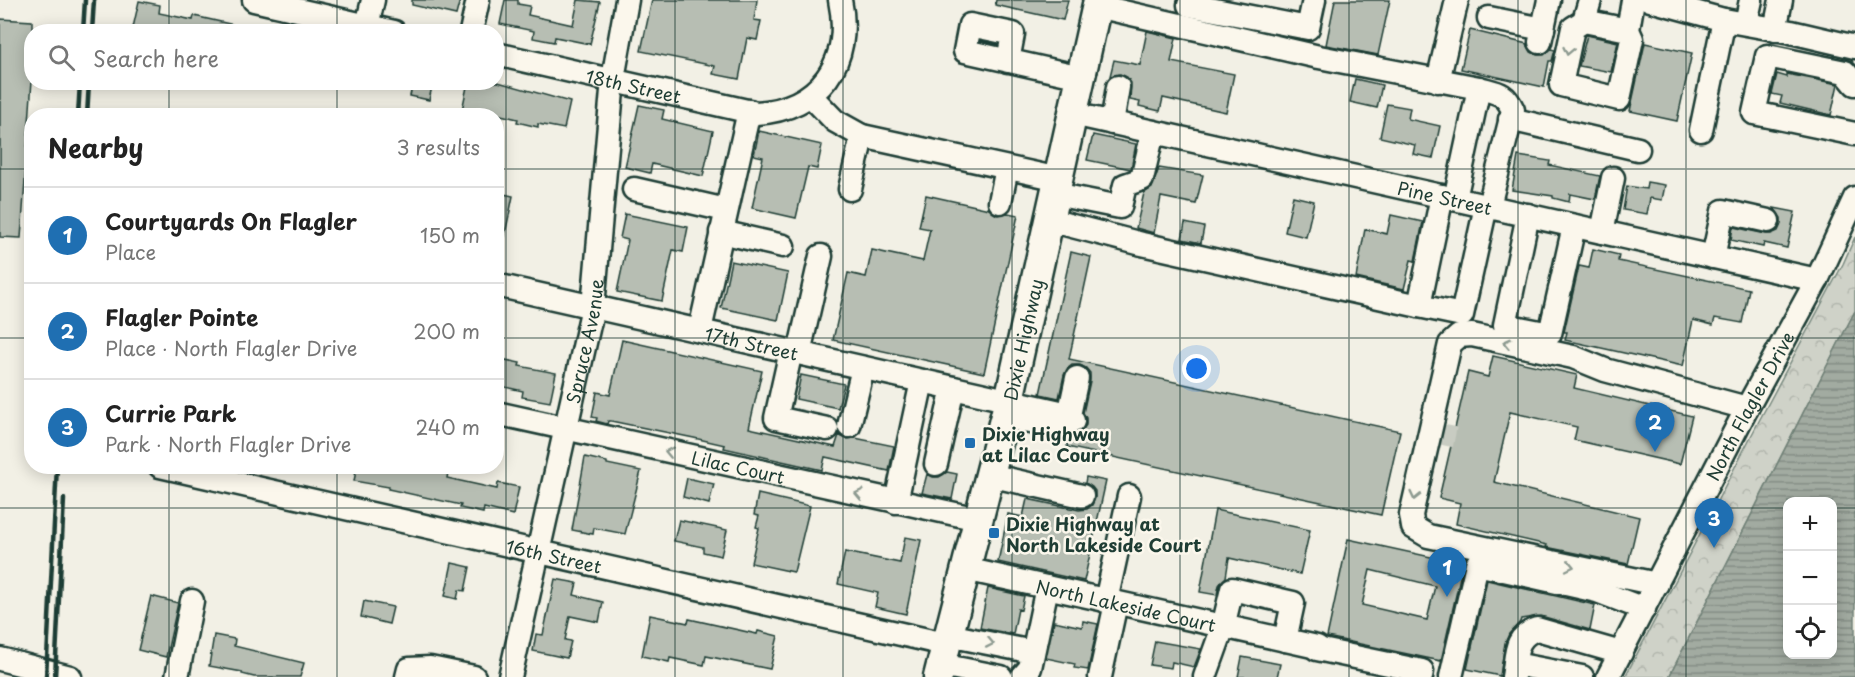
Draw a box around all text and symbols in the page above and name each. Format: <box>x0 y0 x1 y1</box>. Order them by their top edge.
search box <box>24 24 504 90</box>
icon: search <box>45 41 78 74</box>
text: Search here <box>93 41 219 74</box>
one-way arrow <box>1563 46 1576 56</box>
street label: 18th Street <box>583 61 684 109</box>
text: Nearby <box>48 128 143 167</box>
text: 3 results <box>397 132 480 162</box>
street label: Pine Street <box>1395 173 1495 221</box>
text: Courtyards On Flagler <box>105 204 357 237</box>
text: 1 <box>63 220 72 250</box>
text: 150 m <box>420 220 480 250</box>
text: Place <box>105 237 156 267</box>
street label: Dixie Highway <box>996 276 1049 403</box>
street label: Spruce Avenue <box>558 278 609 406</box>
text: Flagler Pointe <box>105 300 258 333</box>
text: 2 <box>60 316 75 346</box>
text: 200 m <box>413 316 480 346</box>
street label: 17th Street <box>702 319 801 366</box>
street label: North Flagler Drive <box>1698 326 1800 485</box>
text: Place · North Flagler Drive <box>105 333 357 363</box>
one-way arrow <box>1502 337 1512 350</box>
your location <box>1182 354 1211 383</box>
text: Currie Park <box>105 396 236 429</box>
pin: 2 <box>1636 402 1674 452</box>
text: 3 <box>61 412 74 442</box>
text: 240 m <box>415 412 480 442</box>
place label: Dixie Highway at Lilac Court <box>982 420 1110 468</box>
text: Park · North Flagler Drive <box>105 429 351 459</box>
marker: Dixie Highway at Lilac Court <box>963 436 977 450</box>
street label: Lilac Court <box>689 443 787 490</box>
one-way arrow <box>664 446 674 459</box>
one-way arrow <box>854 488 864 501</box>
one-way arrow <box>1410 490 1423 500</box>
map controls <box>1783 497 1837 659</box>
button: + <box>1783 497 1837 551</box>
pin: 3 <box>1694 498 1734 548</box>
place label: Dixie Highway at North Lakeside Court <box>1006 510 1202 558</box>
marker: Dixie Highway at North Lakeside Court <box>987 526 1001 540</box>
street label: 16th Street <box>504 531 604 579</box>
pin: 1 <box>1428 548 1466 597</box>
button: − <box>1783 551 1837 605</box>
one-way arrow <box>1565 558 1575 571</box>
street label: North Lakeside Court <box>1033 572 1219 638</box>
button: locate <box>1783 605 1837 659</box>
one-way arrow <box>985 636 995 649</box>

